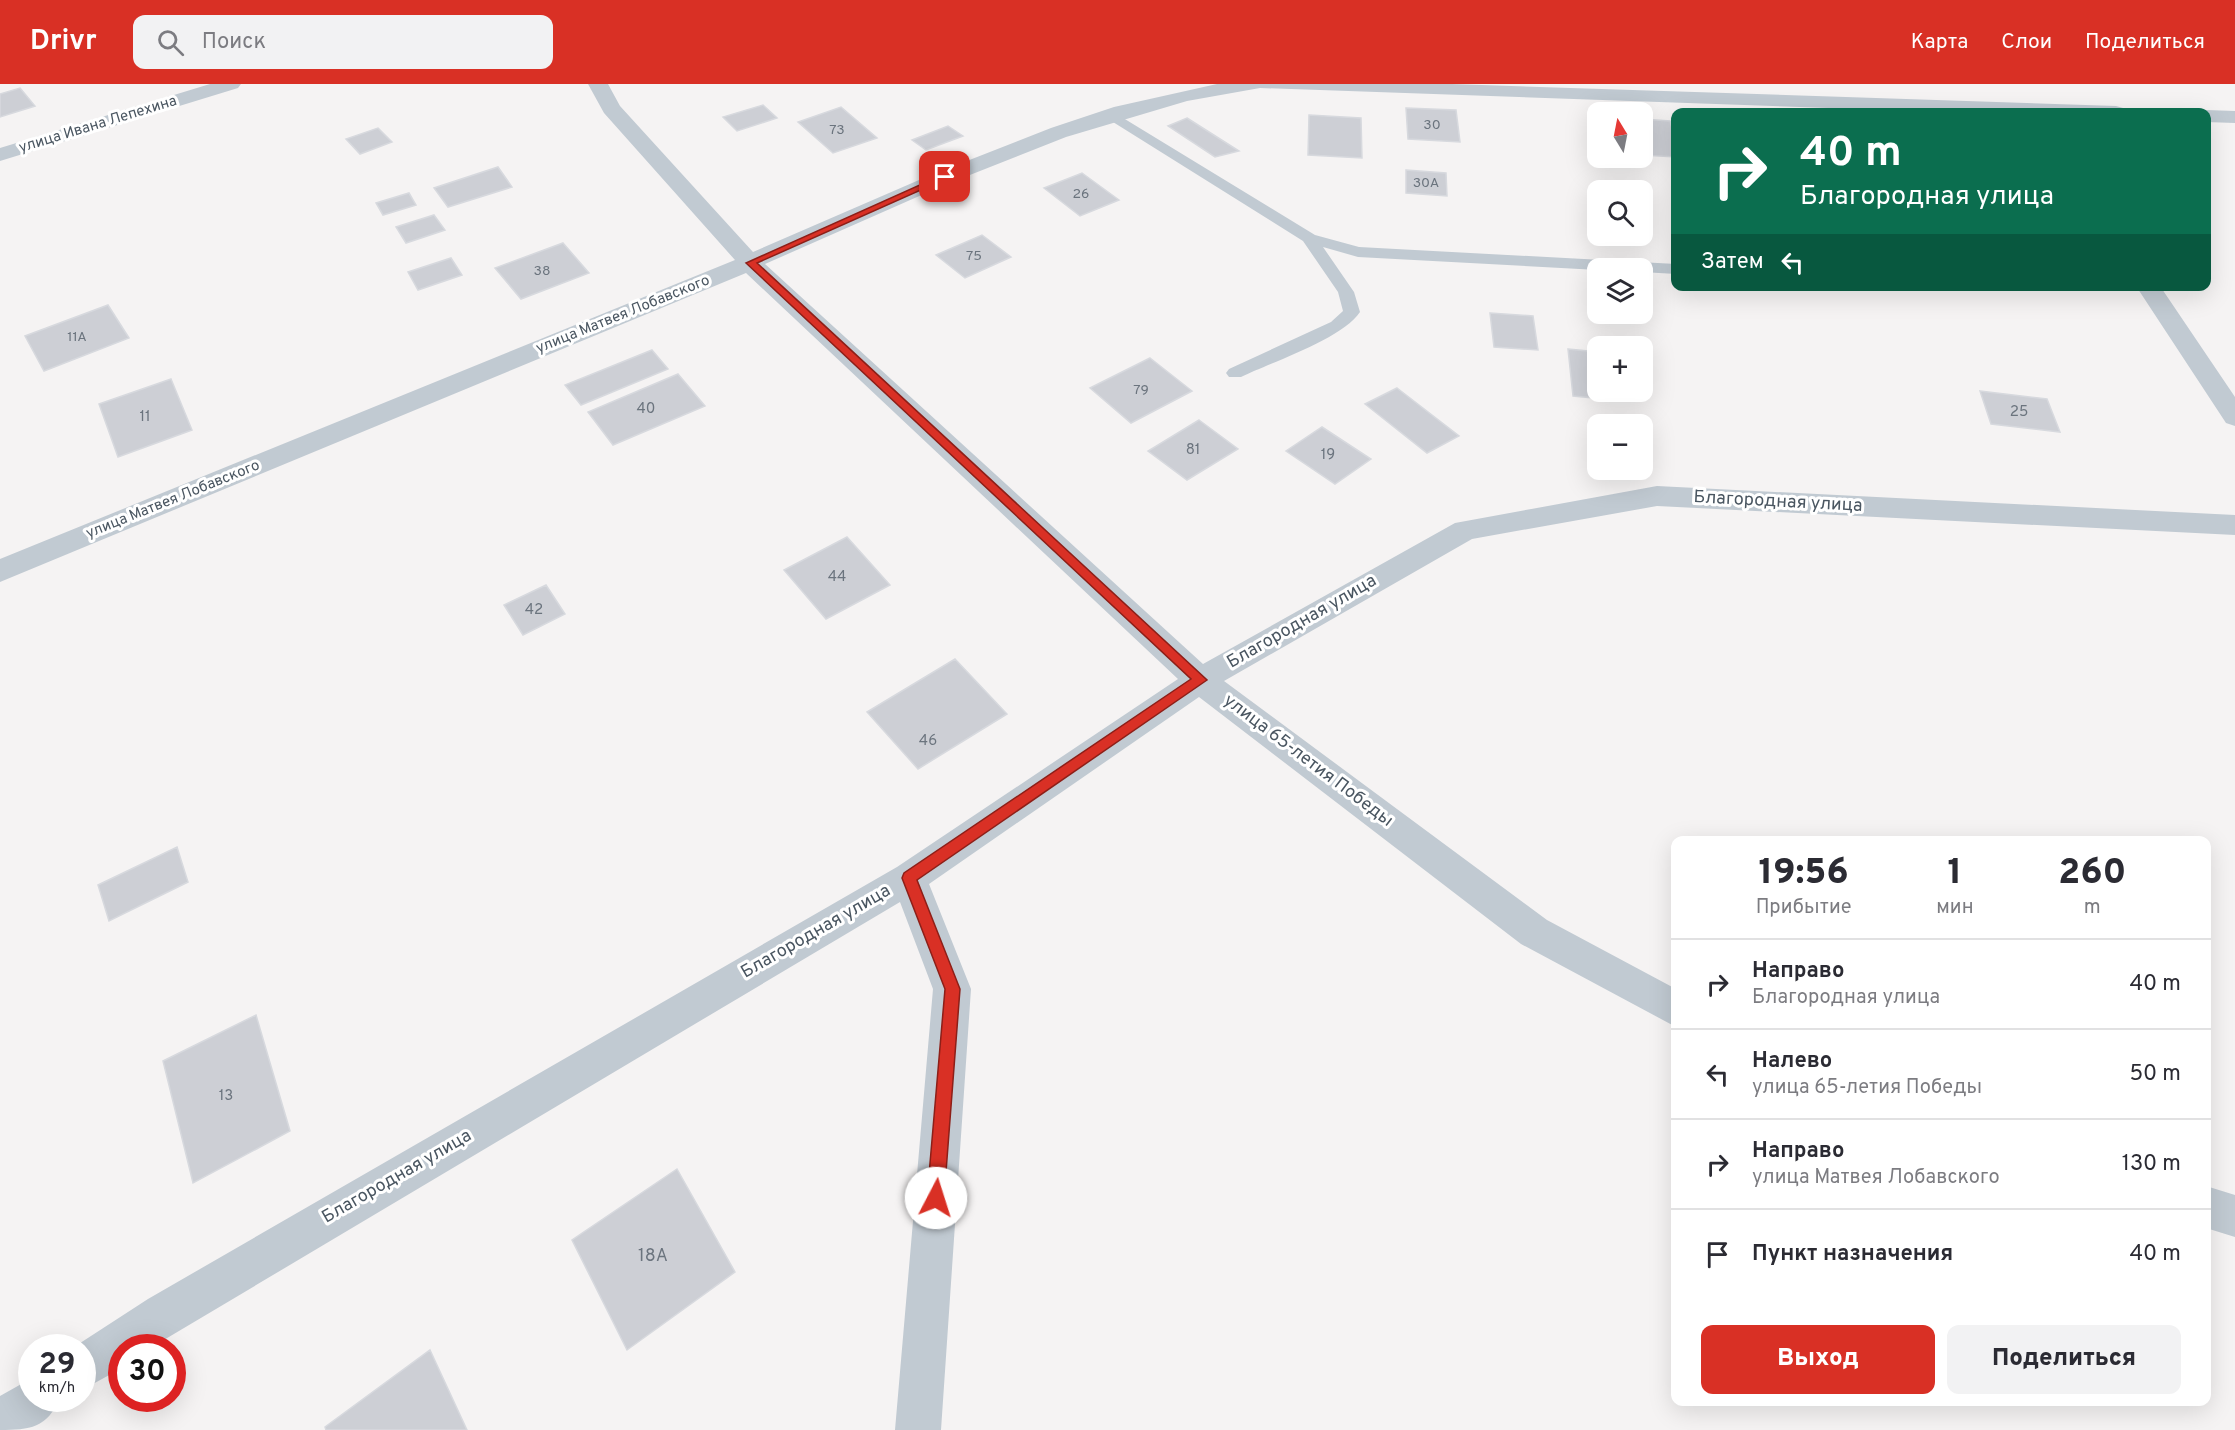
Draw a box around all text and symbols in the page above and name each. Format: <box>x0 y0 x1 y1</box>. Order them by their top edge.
search box <box>133 15 553 69</box>
text: Drivr <box>30 24 97 60</box>
icon: search <box>154 26 187 59</box>
text: Поиск <box>202 29 266 56</box>
text: Карта <box>1911 29 1968 56</box>
text: Слои <box>2001 29 2052 56</box>
text: Поделиться <box>2085 29 2205 56</box>
street label: улица Ивана Лепехина <box>17 92 179 158</box>
north arrow <box>1587 102 1653 168</box>
map controls <box>1587 102 1653 480</box>
house number: 30 <box>1423 117 1441 134</box>
house number: 73 <box>829 122 845 139</box>
text: 40 m <box>1800 128 1902 181</box>
icon: right <box>1701 132 1779 210</box>
pin <box>919 151 970 202</box>
icon: arrive <box>928 160 961 193</box>
house number: 30А <box>1413 175 1439 192</box>
button: search <box>1587 180 1653 246</box>
text: Благородная улица <box>1800 180 2054 214</box>
house number: 26 <box>1073 186 1089 203</box>
icon: left <box>1776 246 1809 279</box>
house number: 75 <box>966 248 982 265</box>
text: Затем <box>1701 249 1764 276</box>
button: layers <box>1587 258 1653 324</box>
house number: 38 <box>534 263 550 280</box>
street label: улица Матвея Лобавского <box>533 271 713 359</box>
house number: 11А <box>67 329 87 346</box>
button: + <box>1587 336 1653 402</box>
house number: 79 <box>1133 382 1149 399</box>
house number: 40 <box>637 400 655 419</box>
house number: 25 <box>2010 403 2028 422</box>
house number: 11 <box>139 408 151 427</box>
button: − <box>1587 414 1653 480</box>
house number: 81 <box>1186 441 1200 460</box>
house number: 19 <box>1321 446 1335 465</box>
street label: улица Матвея Лобавского <box>83 456 263 544</box>
street label: Благородная улица <box>1693 486 1863 518</box>
house number: 44 <box>828 568 846 587</box>
street label: Благородная улица <box>1223 570 1381 674</box>
house number: 42 <box>525 601 543 620</box>
street label: улица 65-летия Победы <box>1218 690 1398 832</box>
house number: 46 <box>919 732 937 751</box>
text: 19:56 <box>1758 851 1849 897</box>
text: 1 <box>1947 851 1962 897</box>
text: 260 <box>2058 851 2126 897</box>
street label: Благородная улица <box>737 880 895 984</box>
text: Прибытие <box>1756 895 1852 921</box>
text: мин <box>1936 895 1974 921</box>
text: m <box>2084 895 2101 921</box>
text: Направо <box>1752 958 1844 985</box>
icon: right <box>1701 968 1734 1001</box>
text: 40 m <box>2129 971 2181 998</box>
text: Благородная улица <box>1752 985 1940 1011</box>
text: Налево <box>1752 1048 1832 1075</box>
icon: left <box>1701 1058 1734 1091</box>
text: 50 m <box>2129 1061 2181 1088</box>
text: улица 65-летия Победы <box>1752 1075 1982 1101</box>
house number: 13 <box>219 1087 233 1106</box>
street label: Благородная улица <box>318 1125 476 1229</box>
text: Направо <box>1752 1138 1844 1165</box>
icon: right <box>1701 1148 1734 1181</box>
text: 130 m <box>2122 1151 2181 1178</box>
text: улица Матвея Лобавского <box>1752 1165 2000 1191</box>
position arrow <box>904 1166 968 1230</box>
icon: arrive <box>1701 1238 1734 1271</box>
text: Пункт назначения <box>1752 1241 1953 1268</box>
text: 40 m <box>2129 1241 2181 1268</box>
house number: 18А <box>638 1245 668 1268</box>
button: Выход <box>1701 1325 1935 1394</box>
button: Поделиться <box>1947 1325 2181 1394</box>
speed limit sign: 30 <box>108 1334 186 1412</box>
text: 29 <box>39 1347 75 1384</box>
text: km/h <box>39 1379 75 1398</box>

